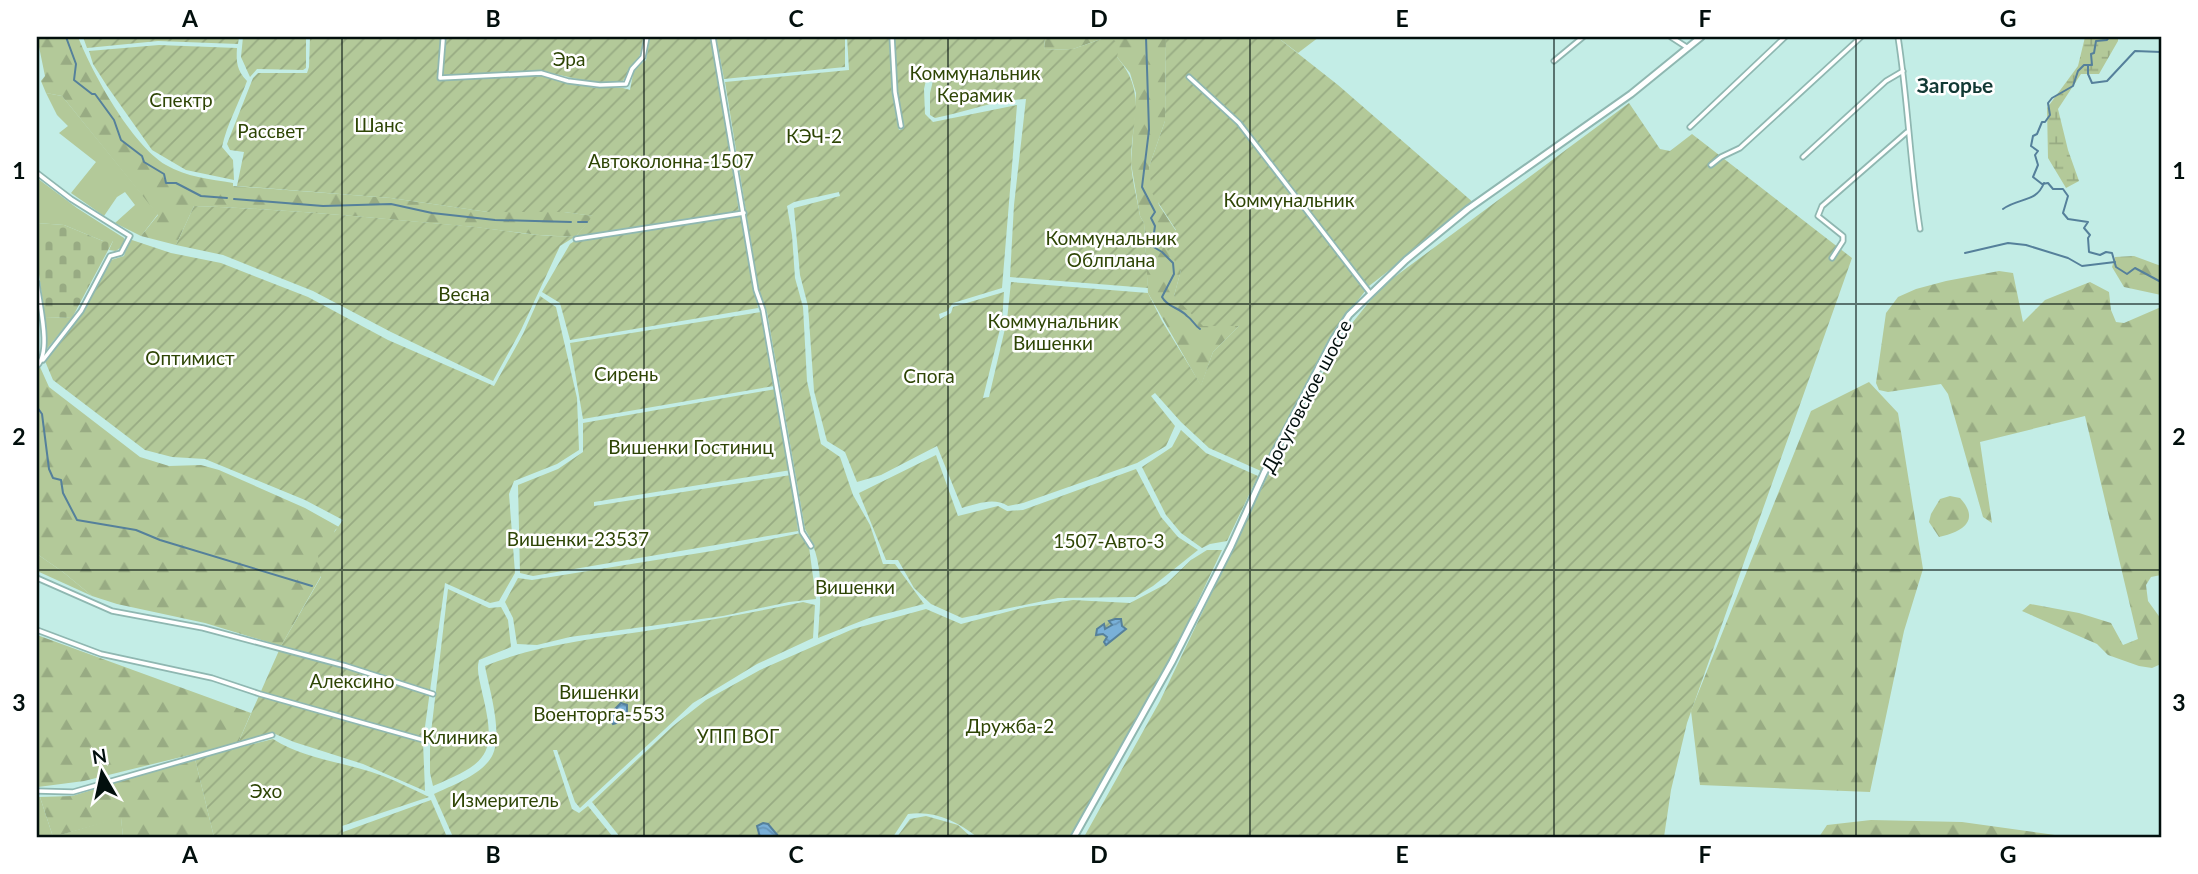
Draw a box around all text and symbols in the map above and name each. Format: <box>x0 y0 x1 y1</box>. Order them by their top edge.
text: A <box>181 4 199 32</box>
text: B <box>485 4 501 32</box>
text: C <box>788 4 804 32</box>
text: D <box>1090 4 1108 32</box>
text: E <box>1395 4 1409 32</box>
text: F <box>1698 4 1712 32</box>
text: G <box>2000 4 2016 32</box>
park label: Эра <box>553 47 585 70</box>
park label: Коммунальник Керамик <box>909 61 1041 106</box>
district label: Загорье <box>1917 72 1993 97</box>
park label: Спектр <box>149 88 213 111</box>
park label: Шанс <box>354 113 404 136</box>
park label: Рассвет <box>237 119 305 142</box>
park label: КЭЧ-2 <box>786 124 842 147</box>
park label: Автоколонна-1507 <box>588 149 754 172</box>
text: 1 <box>12 156 26 184</box>
text: 1 <box>2172 156 2186 184</box>
park label: Коммунальник <box>1223 188 1355 211</box>
park label: Коммунальник Облплана <box>1045 226 1177 271</box>
park label: Весна <box>438 282 490 305</box>
park label: Коммунальник Вишенки <box>987 309 1119 354</box>
street label: Досуговское шоссе <box>1256 316 1356 476</box>
park label: Оптимист <box>145 346 235 369</box>
park label: Сирень <box>594 362 658 385</box>
park label: Спога <box>903 364 955 387</box>
text: 2 <box>12 422 26 450</box>
text: 2 <box>2172 422 2186 450</box>
park label: Вишенки Гостиниц <box>608 435 774 458</box>
park label: Вишенки-23537 <box>507 527 649 550</box>
park label: 1507-Авто-3 <box>1053 529 1165 552</box>
park label: Вишенки <box>815 575 895 598</box>
park label: Алексино <box>309 669 395 692</box>
park label: Вишенки Военторга-553 <box>533 680 665 725</box>
text: 3 <box>12 688 26 716</box>
text: 3 <box>2172 688 2186 716</box>
park label: Дружба-2 <box>966 714 1054 737</box>
park label: УПП ВОГ <box>697 724 779 747</box>
park label: Клиника <box>422 725 498 748</box>
north arrow <box>66 738 136 808</box>
text: N <box>90 743 108 768</box>
park label: Эхо <box>250 779 282 802</box>
park label: Измеритель <box>451 788 559 811</box>
text: A <box>181 840 199 868</box>
text: B <box>485 840 501 868</box>
text: C <box>788 840 804 868</box>
text: D <box>1090 840 1108 868</box>
text: E <box>1395 840 1409 868</box>
text: F <box>1698 840 1712 868</box>
text: G <box>2000 840 2016 868</box>

